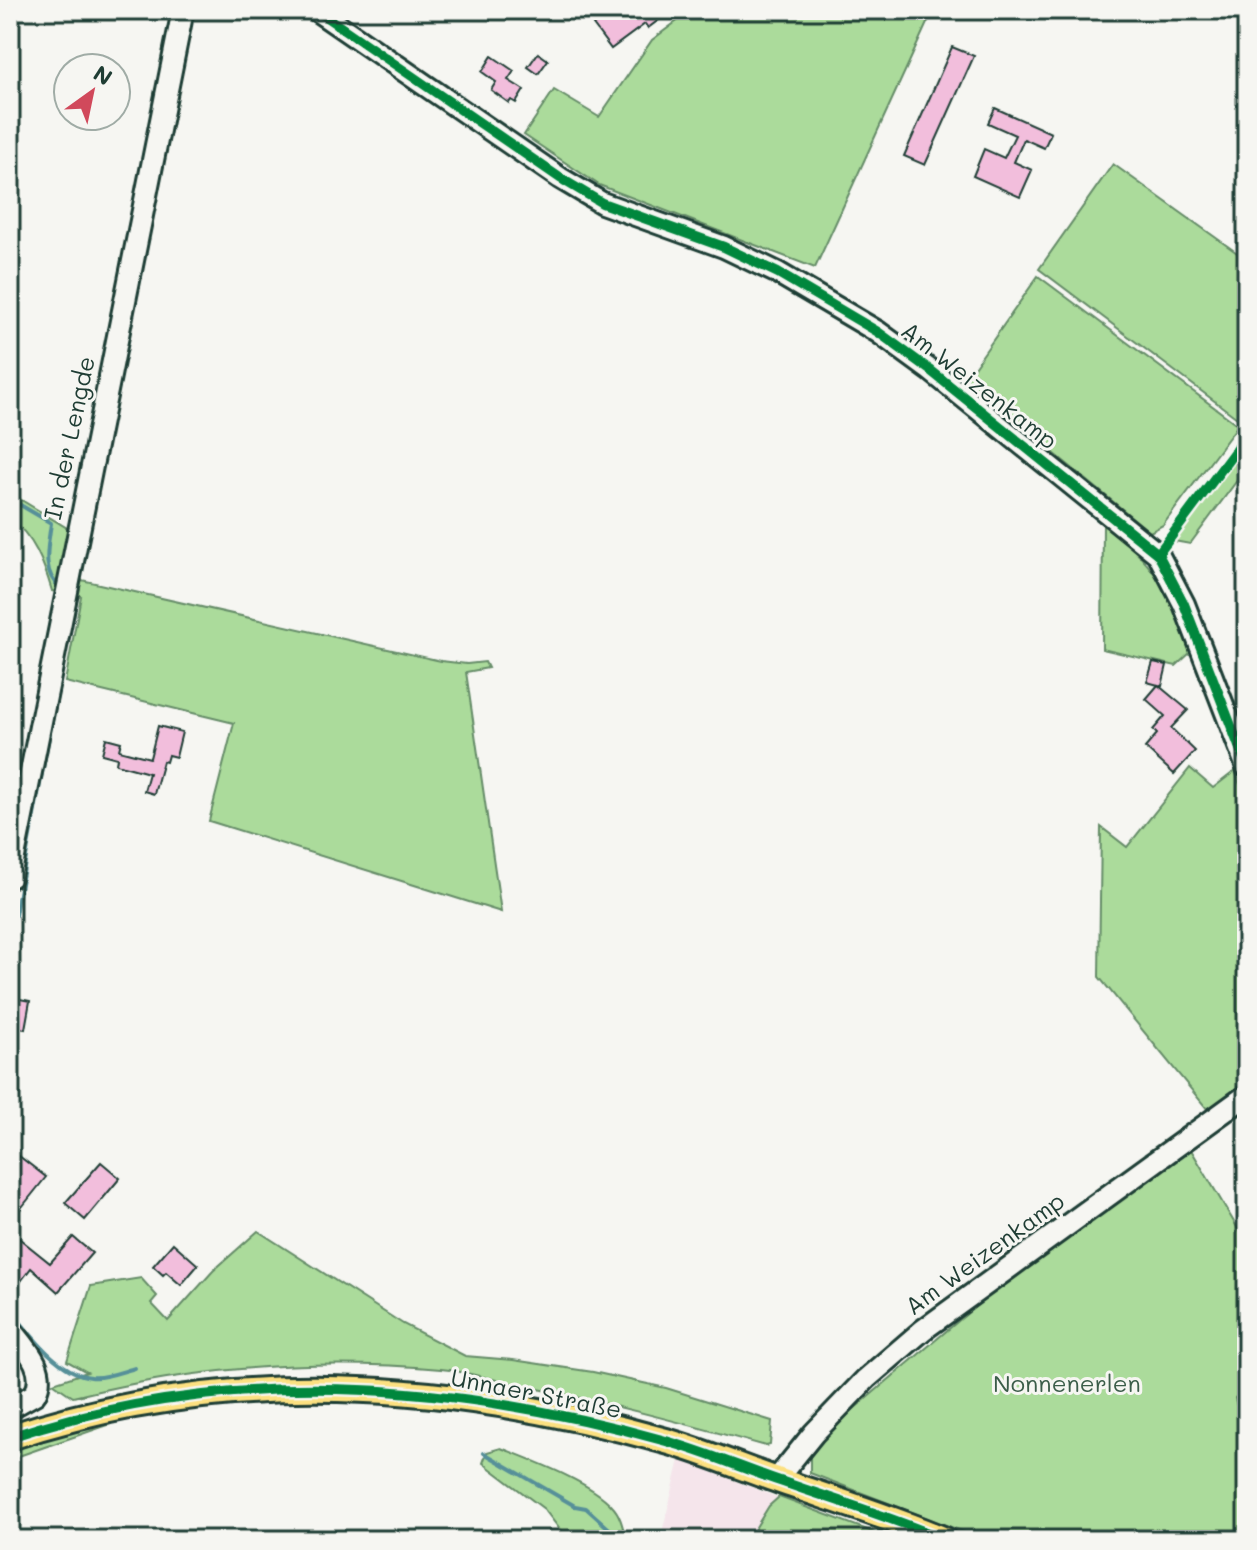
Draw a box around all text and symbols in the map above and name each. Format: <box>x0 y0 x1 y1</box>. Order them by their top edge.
north arrow <box>52 52 132 132</box>
text: N <box>88 58 118 92</box>
street label: Am Weizenkamp <box>896 314 1064 455</box>
street label: In der Lengde <box>36 353 101 522</box>
street label: Am Weizenkamp <box>898 1184 1070 1321</box>
street label: Unnaer Straße <box>448 1361 624 1424</box>
park label: Nonnenerlen <box>993 1367 1141 1398</box>

